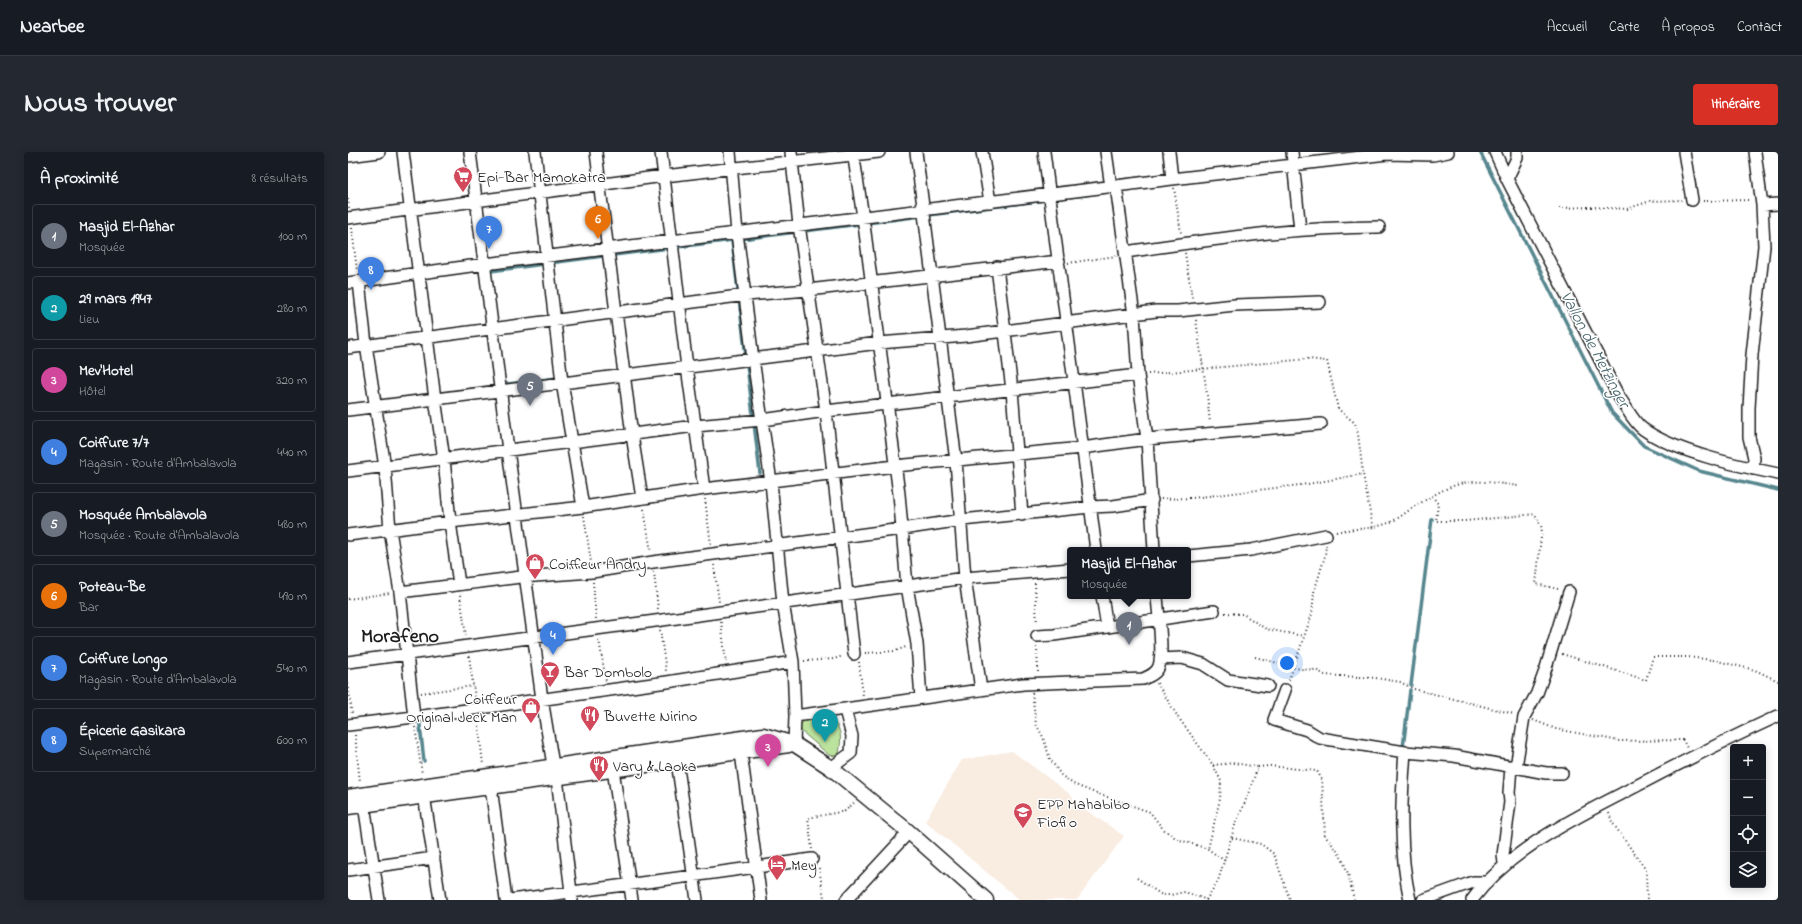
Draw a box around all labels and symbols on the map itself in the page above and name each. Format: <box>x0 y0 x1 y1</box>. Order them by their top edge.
supermarket icon: Epi-Bar Mamokatra <box>452 165 474 193</box>
place label: Epi-Bar Mamokatra <box>477 166 606 190</box>
pin: 6 <box>585 206 611 239</box>
pin: 7 <box>476 216 502 249</box>
pin: 8 <box>358 257 384 290</box>
water label: Vallon de Metzinger <box>1553 287 1637 415</box>
pin: 5 <box>517 373 543 406</box>
shop icon: Coiffeur Andry <box>524 552 546 580</box>
place label: Coiffeur Andry <box>549 553 646 577</box>
pin: 1 <box>1116 612 1142 645</box>
pin: 4 <box>540 622 566 655</box>
district label: Morafeno <box>361 623 439 652</box>
your location <box>1277 653 1297 673</box>
bar icon: Bar Dombolo <box>539 660 561 688</box>
place label: Bar Dombolo <box>563 661 652 685</box>
place label: Coiffeur Original Jeck Man <box>406 688 517 730</box>
shop icon: Coiffeur Original Jeck Man <box>520 696 542 724</box>
restaurant icon: Buvette Nirino <box>579 704 601 732</box>
place label: Buvette Nirino <box>603 705 697 729</box>
pin: 2 <box>812 709 838 742</box>
pin: 3 <box>755 734 781 767</box>
restaurant icon: Vary & Laoka <box>588 754 610 782</box>
place label: Vary & Laoka <box>612 755 696 779</box>
place label: EPP Mahabibo Fiofio <box>1036 793 1130 835</box>
school or university icon: EPP Mahabibo Fiofio <box>1012 801 1034 829</box>
hotel icon: Mey <box>766 853 788 881</box>
place label: Mey <box>791 854 817 878</box>

